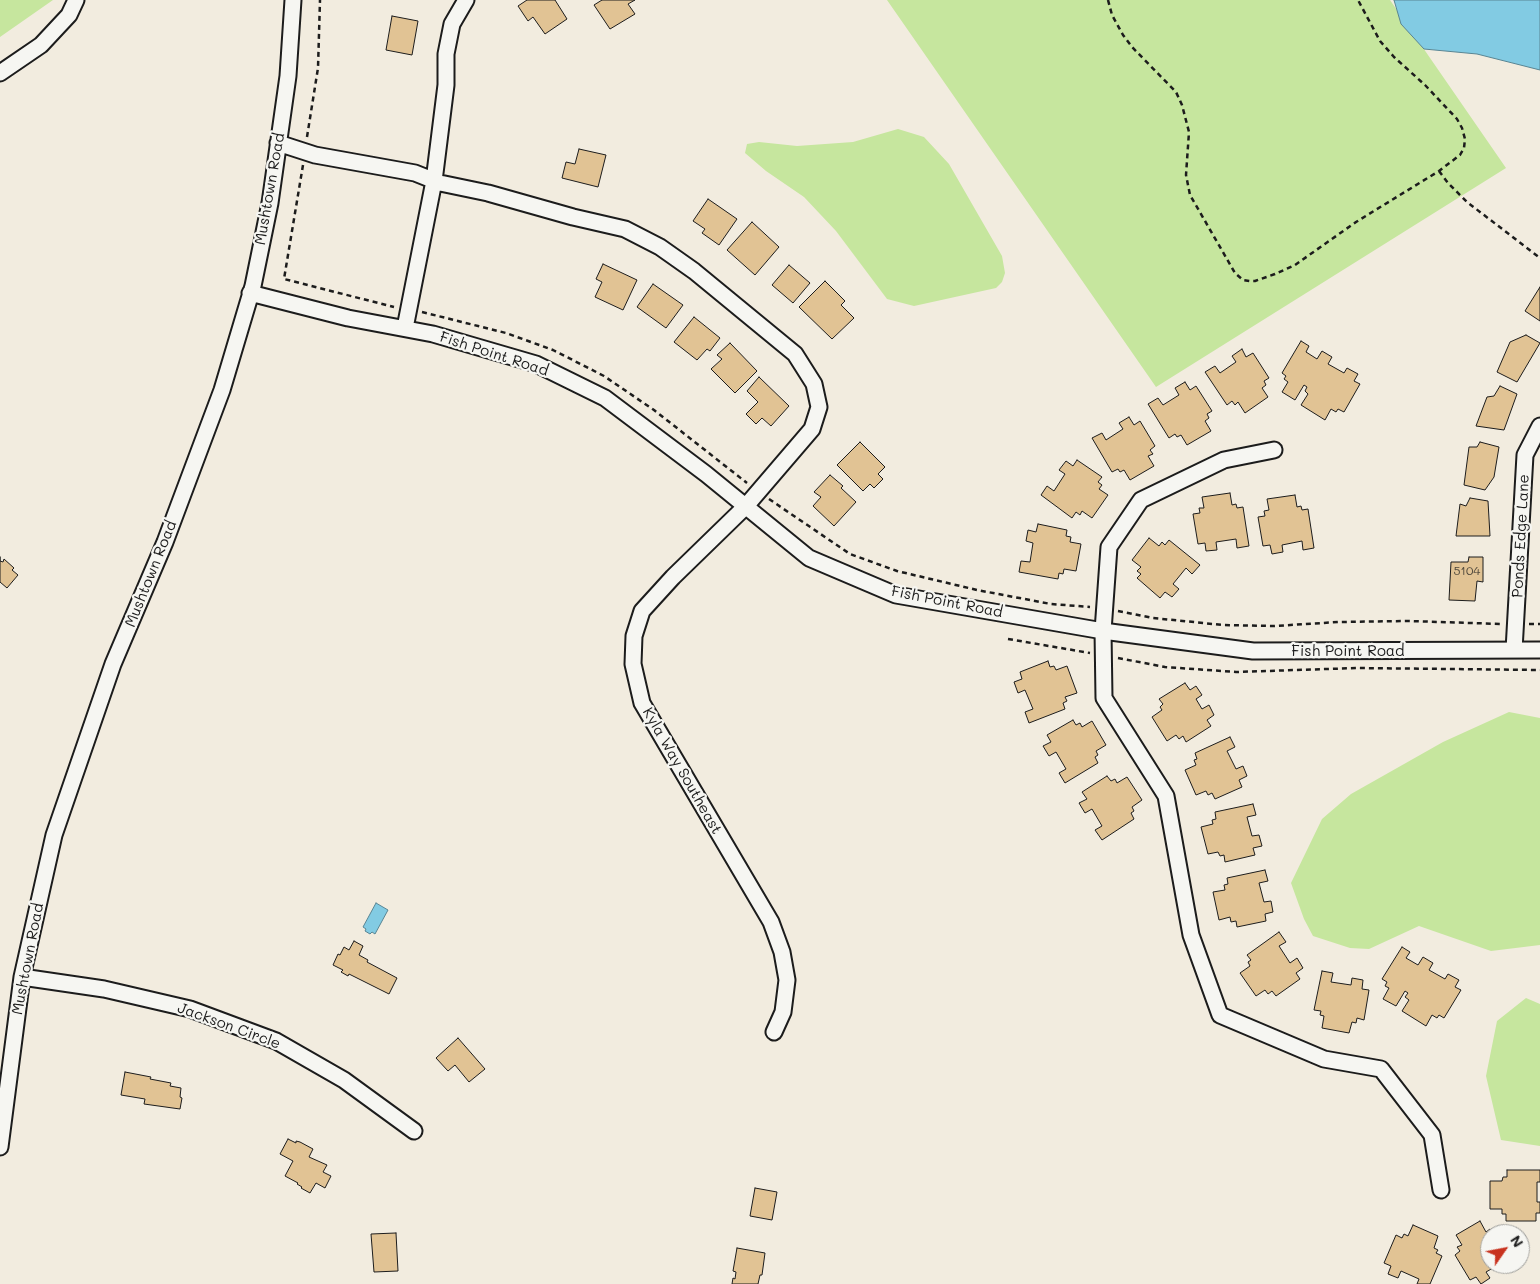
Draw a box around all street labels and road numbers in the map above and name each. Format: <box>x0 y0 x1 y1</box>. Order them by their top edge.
street label: Mushtown Road <box>251 132 289 246</box>
street label: Fish Point Road <box>437 328 551 380</box>
street label: Ponds Edge Lane <box>1509 474 1533 598</box>
street label: Mushtown Road <box>121 518 181 630</box>
street label: Fish Point Road <box>890 582 1004 622</box>
street label: Fish Point Road <box>1291 642 1405 660</box>
street label: Kyla Way Southeast <box>638 705 726 837</box>
street label: Mushtown Road <box>8 902 48 1016</box>
street label: Jackson Circle <box>175 999 283 1053</box>

